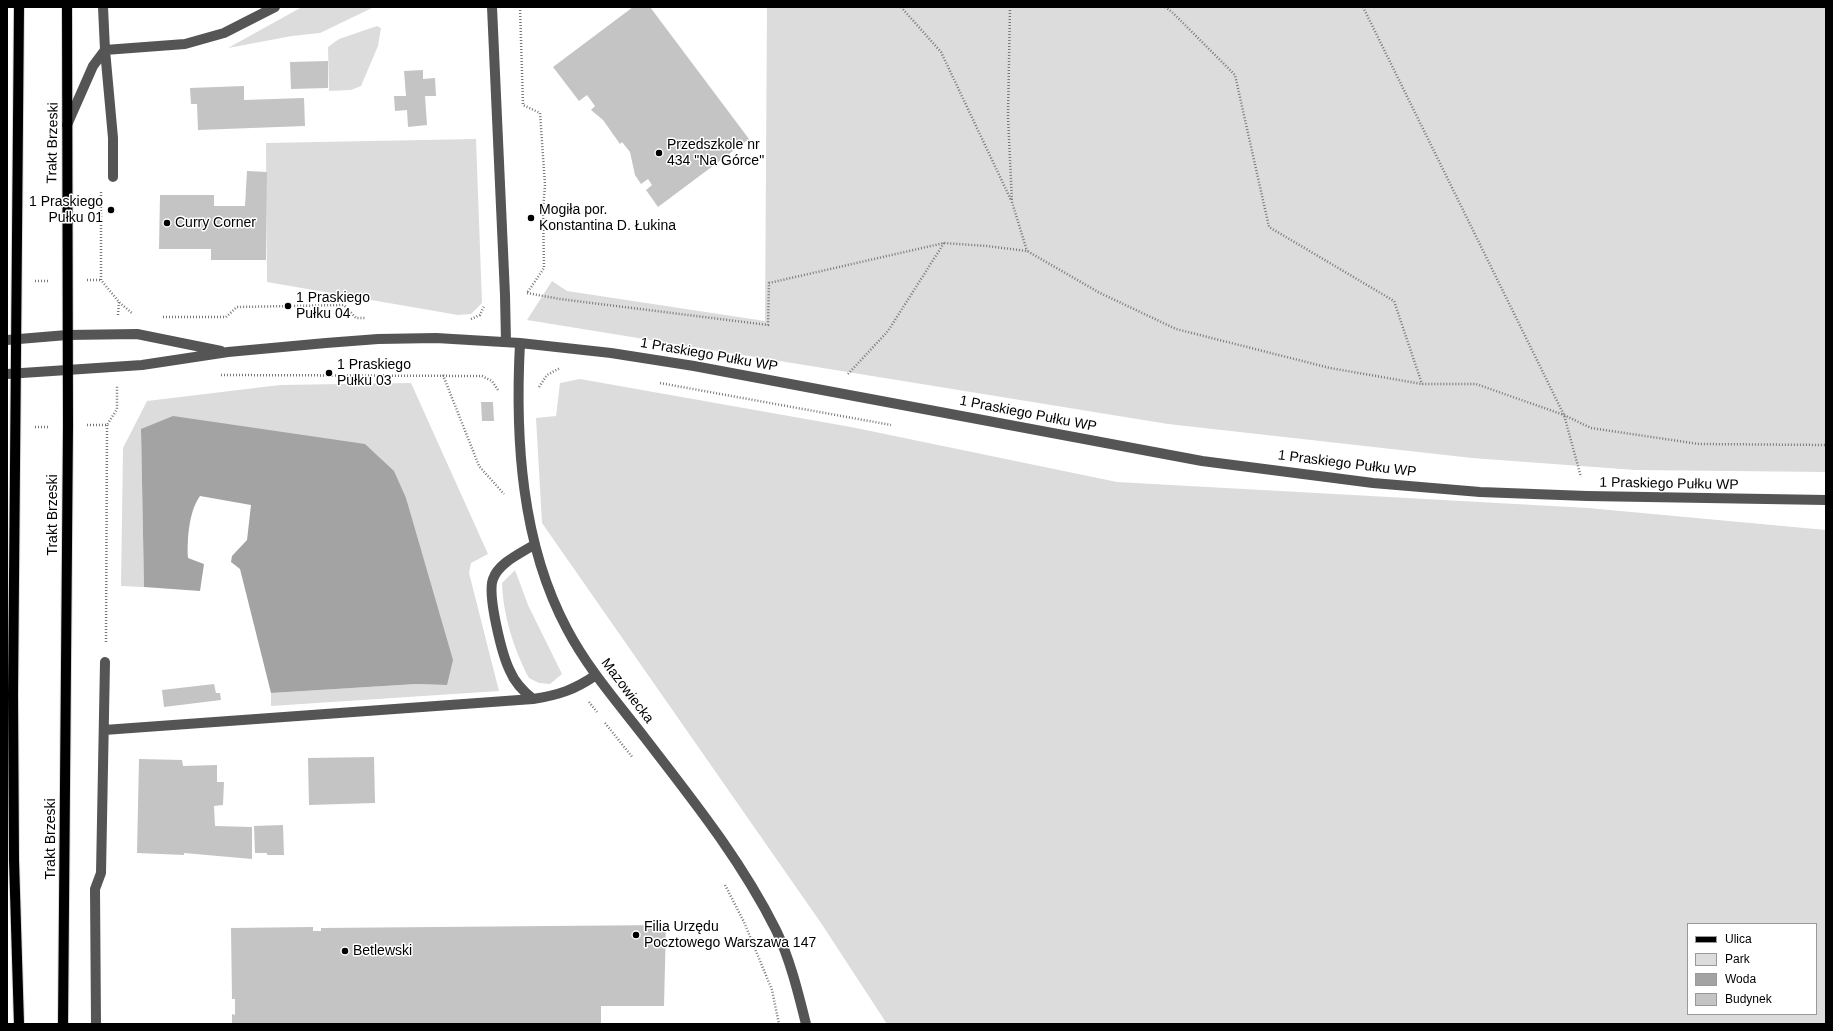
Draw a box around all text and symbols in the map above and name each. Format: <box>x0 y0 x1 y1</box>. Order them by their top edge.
street label: Trakt Brzeski <box>44 102 62 184</box>
place label: Przedszkole nr 434 "Na Górce" <box>667 137 764 170</box>
marker: Przedszkole nr 434 "Na Górce" <box>654 148 664 158</box>
place label: 1 Praskiego Pułku 01 <box>29 194 103 226</box>
place label: Mogiła por. Konstantina D. Łukina <box>539 202 676 234</box>
marker: 1 Praskiego Pułku 01 <box>106 205 116 215</box>
marker: Mogiła por. Konstantina D. Łukina <box>526 213 536 223</box>
place label: Curry Corner <box>175 215 256 231</box>
marker: Curry Corner <box>162 218 172 228</box>
place label: 1 Praskiego Pułku 04 <box>296 290 370 322</box>
marker: 1 Praskiego Pułku 04 <box>283 301 293 311</box>
street label: 1 Praskiego Pułku WP <box>639 335 779 375</box>
place label: 1 Praskiego Pułku 03 <box>337 357 411 390</box>
marker: 1 Praskiego Pułku 03 <box>324 368 334 378</box>
street label: 1 Praskiego Pułku WP <box>958 392 1098 436</box>
street label: 1 Praskiego Pułku WP <box>1277 447 1417 481</box>
street label: Trakt Brzeski <box>45 474 61 556</box>
street label: 1 Praskiego Pułku WP <box>1599 474 1739 494</box>
street label: Mazowiecka <box>597 655 657 727</box>
street label: Trakt Brzeski <box>43 798 59 880</box>
place label: Filia Urzędu Pocztowego Warszawa 147 <box>644 919 816 952</box>
legend <box>1687 923 1817 1015</box>
marker: Filia Urzędu Pocztowego Warszawa 147 <box>631 930 641 940</box>
text: Ulica <box>1725 932 1752 946</box>
place label: Betlewski <box>353 943 412 959</box>
marker: Betlewski <box>340 946 350 956</box>
text: Park <box>1725 952 1750 966</box>
text: Woda <box>1725 972 1756 986</box>
text: Budynek <box>1725 992 1772 1006</box>

